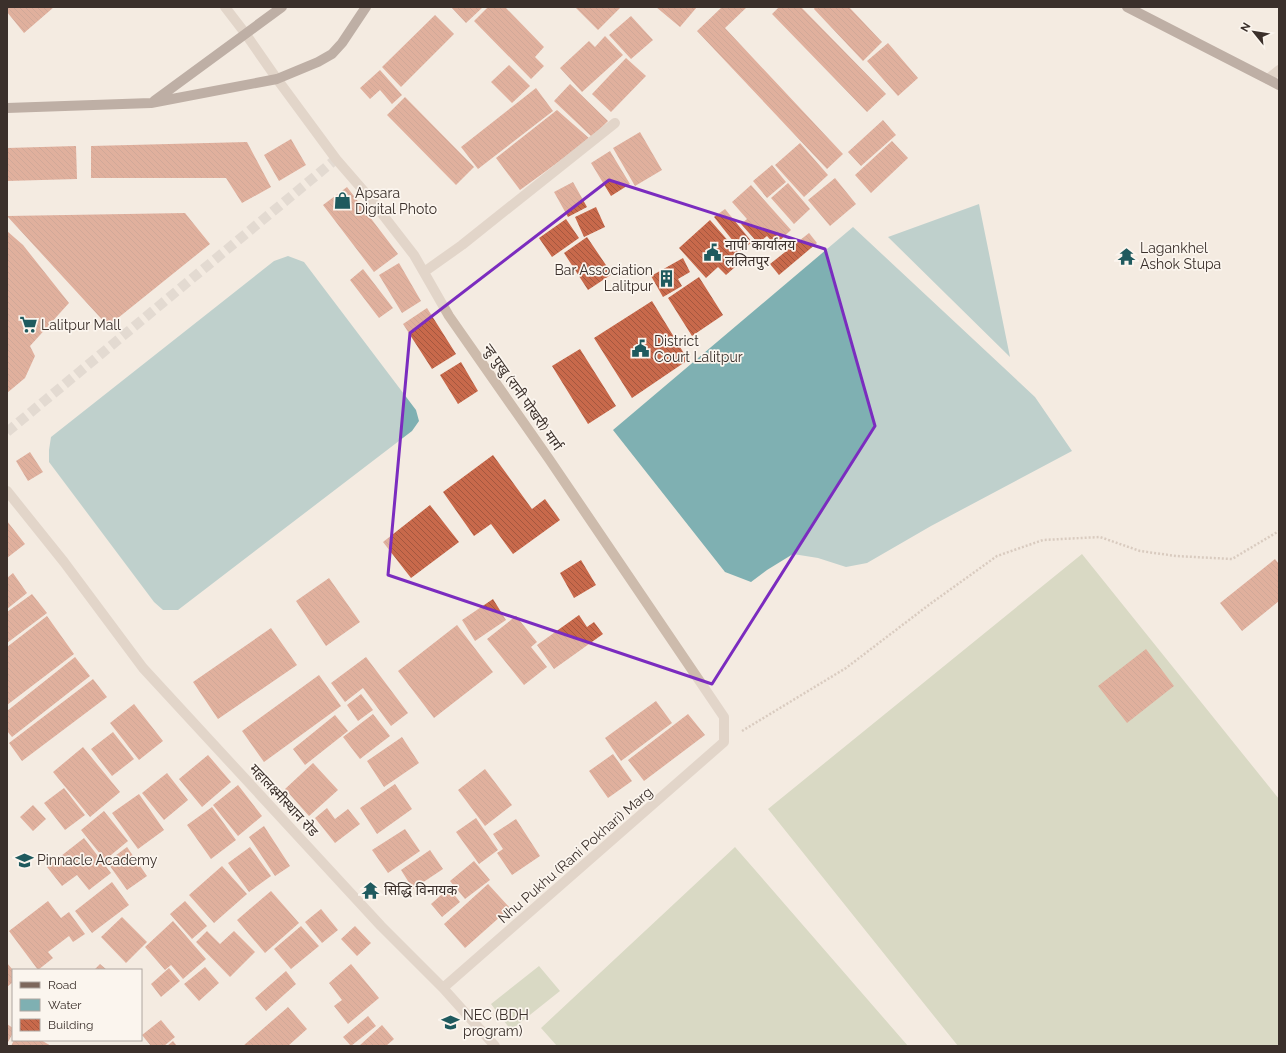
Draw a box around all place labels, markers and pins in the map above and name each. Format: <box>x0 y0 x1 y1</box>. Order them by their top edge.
place label: Apsara Digital Photo <box>355 185 437 217</box>
shop icon: Apsara Digital Photo <box>332 191 352 211</box>
place label: नापी कार्यालय ललितपुर <box>725 237 796 271</box>
place label: Lagankhel Ashok Stupa <box>1140 240 1221 272</box>
public building icon: नापी कार्यालय ललितपुर <box>702 243 722 263</box>
temple icon: Lagankhel Ashok Stupa <box>1117 246 1137 266</box>
place label: Bar Association Lalitpur <box>555 262 653 294</box>
building icon: Bar Association Lalitpur <box>656 268 676 288</box>
supermarket icon: Lalitpur Mall <box>18 315 38 335</box>
place label: Lalitpur Mall <box>41 317 121 333</box>
place label: District Court Lalitpur <box>654 333 743 365</box>
public building icon: District Court Lalitpur <box>631 339 651 359</box>
school or university icon: Pinnacle Academy <box>14 850 34 870</box>
place label: Pinnacle Academy <box>37 852 158 868</box>
temple icon: सिद्धि विनायक <box>361 880 381 900</box>
place label: सिद्धि विनायक <box>384 882 457 898</box>
place label: NEC (BDH program) <box>463 1007 529 1039</box>
school or university icon: NEC (BDH program) <box>440 1013 460 1033</box>

